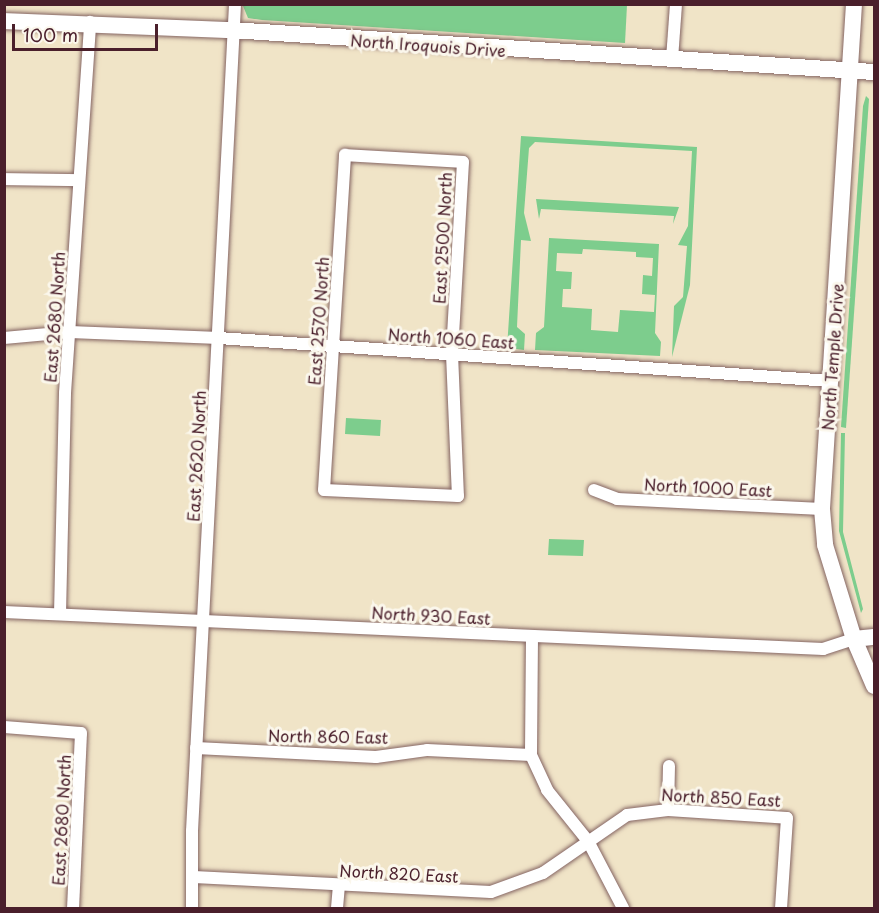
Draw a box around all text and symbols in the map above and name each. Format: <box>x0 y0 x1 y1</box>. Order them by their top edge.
scale bar <box>15 12 160 50</box>
text: 100 m <box>23 21 78 48</box>
street label: North Iroquois Drive <box>349 30 507 60</box>
street label: East 2500 North <box>429 171 455 305</box>
street label: East 2680 North <box>40 251 68 383</box>
street label: East 2570 North <box>304 256 332 386</box>
street label: North Temple Drive <box>817 282 847 432</box>
street label: North 1060 East <box>386 324 516 352</box>
street label: East 2620 North <box>183 390 209 522</box>
street label: North 1000 East <box>643 474 773 500</box>
street label: North 930 East <box>371 602 491 628</box>
street label: North 860 East <box>267 725 389 747</box>
street label: East 2680 North <box>48 754 74 886</box>
street label: North 850 East <box>661 784 781 810</box>
street label: North 820 East <box>339 860 459 886</box>

